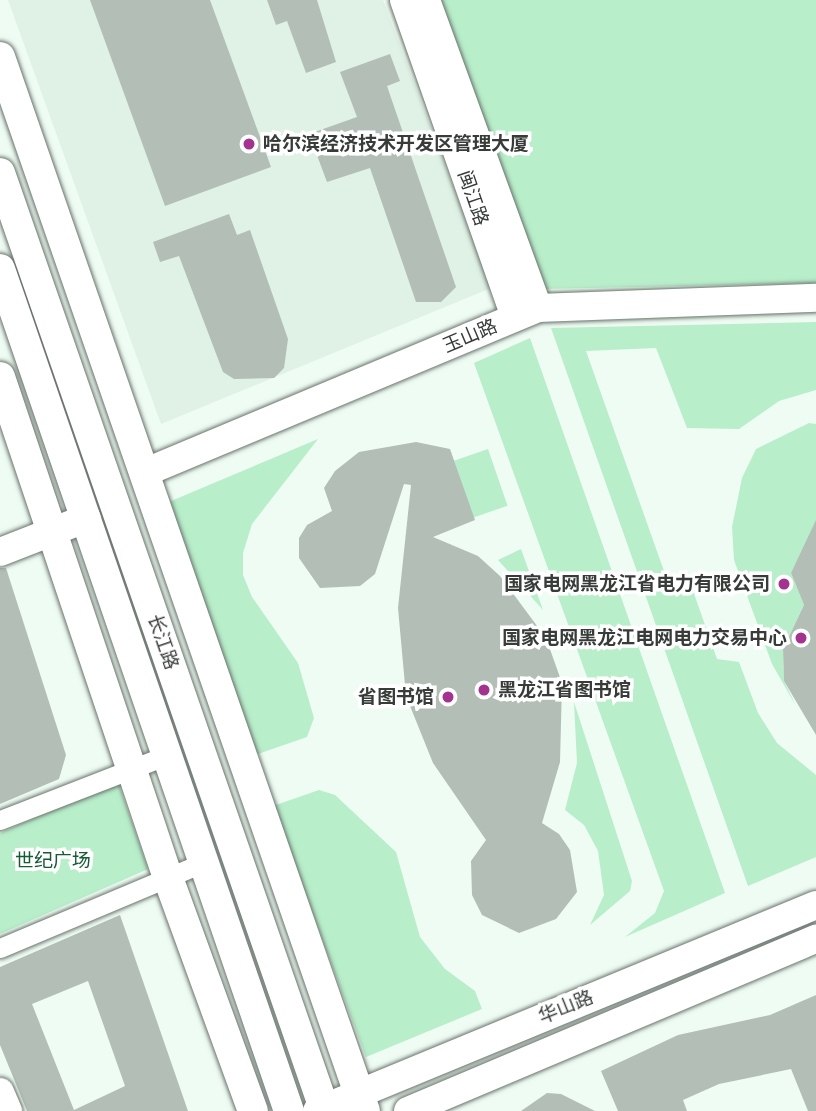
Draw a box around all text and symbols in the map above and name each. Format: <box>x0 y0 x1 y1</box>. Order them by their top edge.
place label: 哈尔滨经济技术开发区管理大厦 <box>263 133 529 155</box>
marker: 哈尔滨经济技术开发区管理大厦 <box>241 136 257 152</box>
street label: 闽江路 <box>453 167 493 229</box>
street label: 玉山路 <box>439 314 501 358</box>
place label: 国家电网黑龙江省电力有限公司 <box>504 573 770 595</box>
marker: 国家电网黑龙江省电力有限公司 <box>776 576 792 592</box>
street label: 长江路 <box>143 611 183 673</box>
place label: 国家电网黑龙江电网电力交易中心 <box>502 627 787 649</box>
marker: 国家电网黑龙江电网电力交易中心 <box>793 630 809 646</box>
place label: 黑龙江省图书馆 <box>498 679 631 701</box>
marker: 黑龙江省图书馆 <box>476 682 492 698</box>
place label: 省图书馆 <box>358 686 434 708</box>
marker: 省图书馆 <box>440 689 456 705</box>
park label: 世纪广场 <box>15 850 91 872</box>
street label: 华山路 <box>535 986 597 1028</box>

